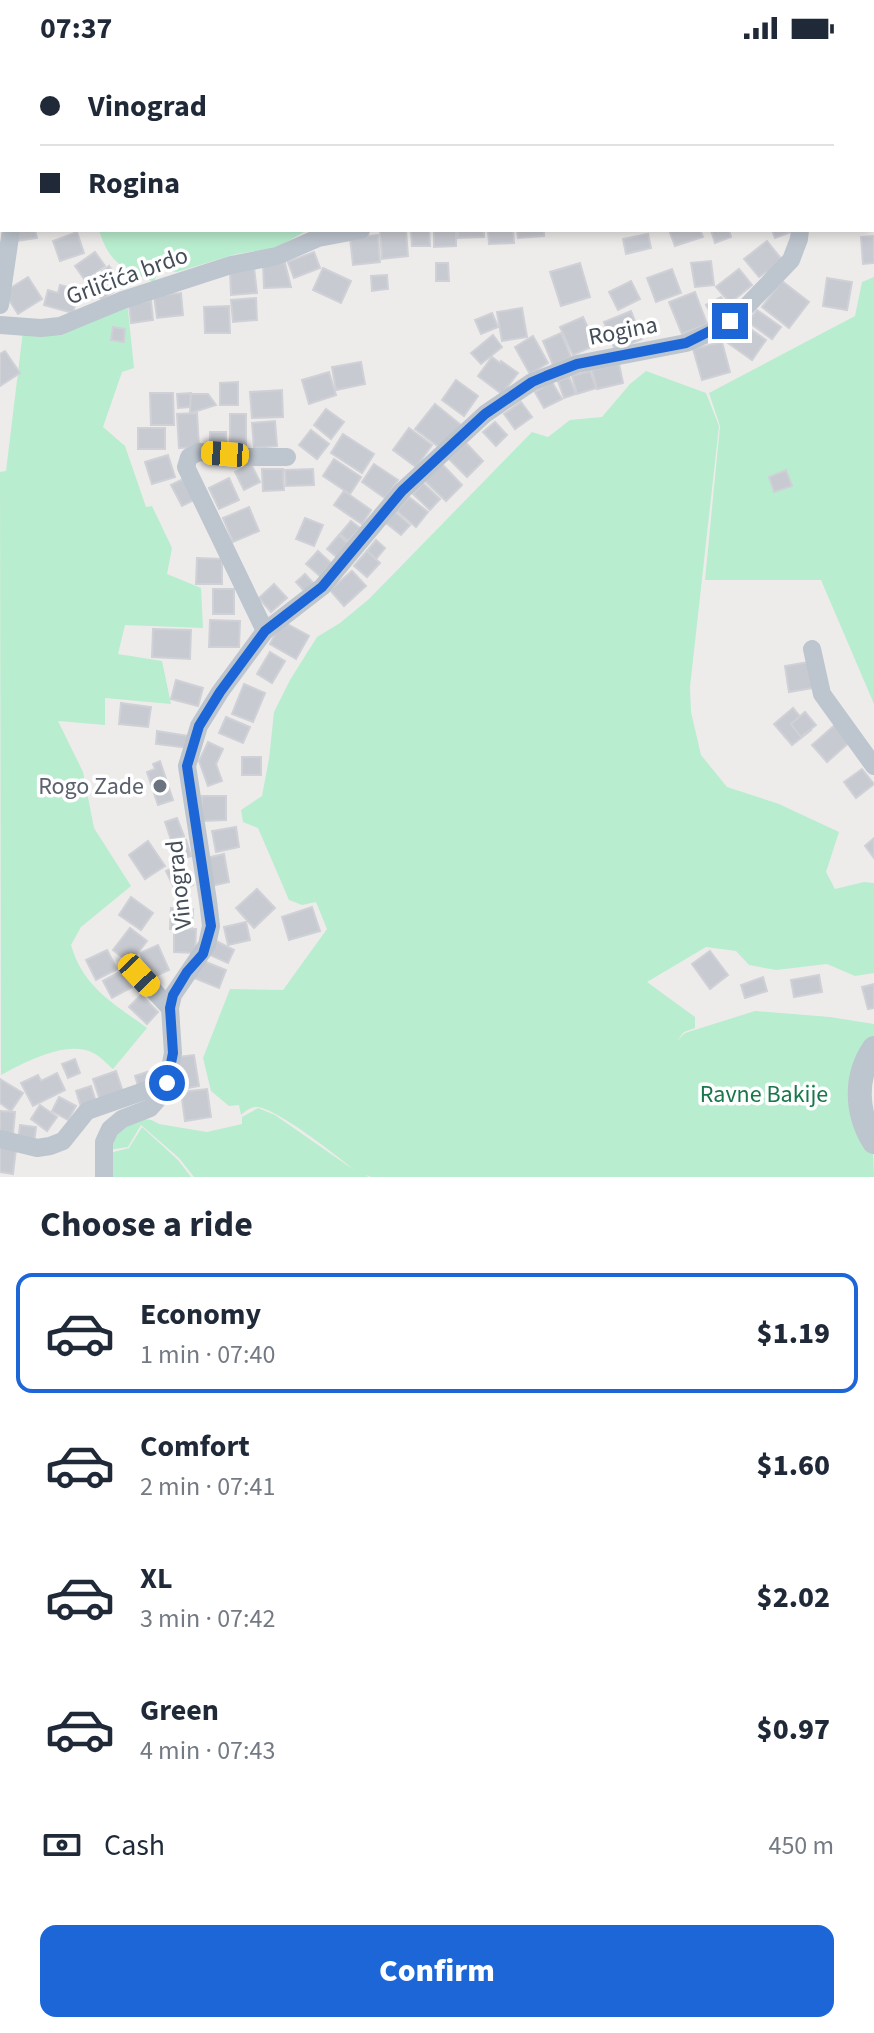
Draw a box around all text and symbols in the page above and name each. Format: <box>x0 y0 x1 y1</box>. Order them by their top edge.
text: 07:37 <box>40 7 112 50</box>
text: Vinograd <box>88 85 207 128</box>
text: Rogina <box>88 162 180 205</box>
street label: Grličića brdo <box>61 238 193 314</box>
route end <box>712 303 748 339</box>
street label: Rogina <box>585 307 661 355</box>
car <box>200 440 250 468</box>
place label: Rogo Zade <box>38 769 144 804</box>
marker: Rogo Zade <box>151 777 169 795</box>
street label: Vinograd <box>157 839 201 931</box>
car <box>114 949 164 1001</box>
route start <box>149 1065 185 1101</box>
park label: Ravne Bakije <box>700 1077 828 1112</box>
text: Choose a ride <box>40 1199 253 1250</box>
text: Economy <box>140 1293 261 1336</box>
icon: car <box>44 1297 116 1369</box>
text: $1.19 <box>757 1312 830 1355</box>
text: 1 min · 07:40 <box>140 1336 275 1373</box>
text: Comfort <box>140 1425 250 1468</box>
icon: car <box>44 1429 116 1501</box>
text: $1.60 <box>757 1444 830 1487</box>
text: 2 min · 07:41 <box>140 1468 275 1505</box>
text: XL <box>140 1557 173 1600</box>
icon: car <box>44 1561 116 1633</box>
text: $2.02 <box>757 1576 830 1619</box>
text: 3 min · 07:42 <box>140 1600 275 1637</box>
text: Green <box>140 1689 219 1732</box>
icon: car <box>44 1693 116 1765</box>
text: $0.97 <box>757 1708 830 1751</box>
text: 4 min · 07:43 <box>140 1732 275 1769</box>
icon: cash <box>40 1823 84 1867</box>
text: Cash <box>104 1824 165 1867</box>
text: 450 m <box>768 1827 834 1864</box>
button: Confirm <box>40 1925 834 2017</box>

